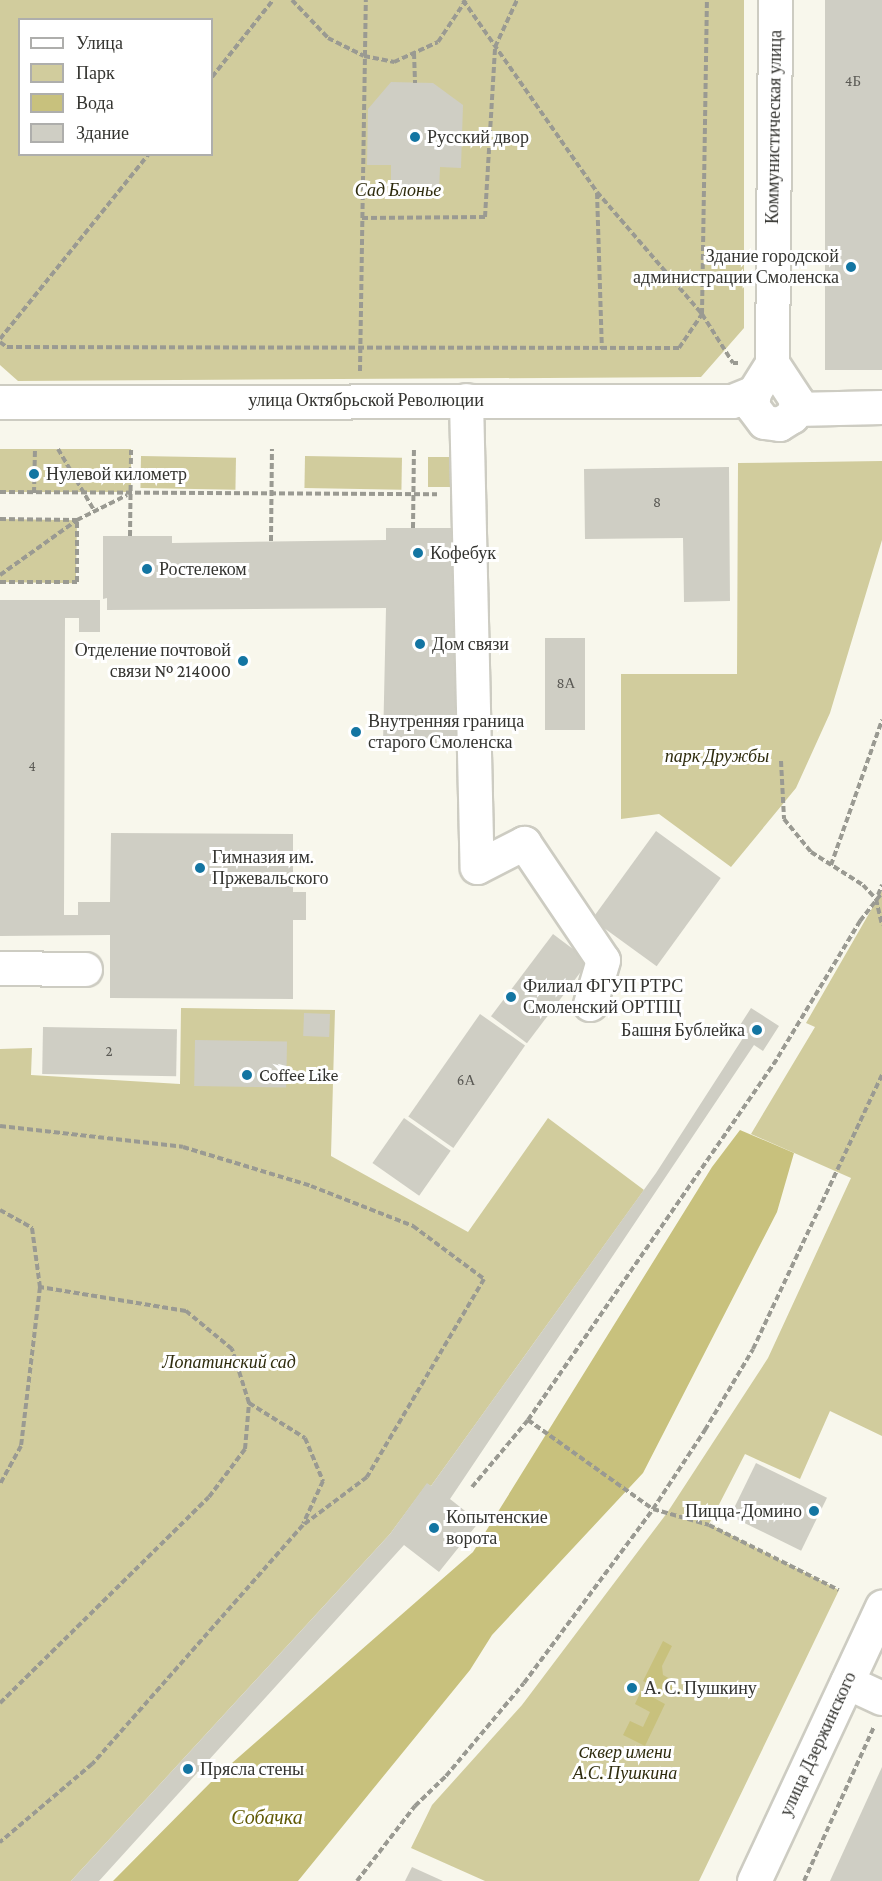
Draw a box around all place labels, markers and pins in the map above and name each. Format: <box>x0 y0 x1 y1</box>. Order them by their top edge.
place label: Русский двор <box>427 126 529 148</box>
marker: Русский двор <box>408 130 422 144</box>
place label: Здание городской администрации Смоленска <box>633 246 839 288</box>
marker: Здание городской администрации Смоленска <box>844 260 858 274</box>
place label: Нулевой километр <box>46 463 187 485</box>
marker: Нулевой километр <box>27 467 41 481</box>
place label: Кофебук <box>430 542 496 564</box>
marker: Кофебук <box>411 546 425 560</box>
place label: Ростелеком <box>159 558 247 580</box>
marker: Ростелеком <box>140 562 154 576</box>
place label: Дом связи <box>432 633 509 655</box>
marker: Дом связи <box>413 637 427 651</box>
place label: Отделение почтовой связи № 214000 <box>75 640 231 682</box>
marker: Отделение почтовой связи № 214000 <box>236 654 250 668</box>
place label: Внутренняя граница старого Смоленска <box>368 711 524 754</box>
marker: Внутренняя граница старого Смоленска <box>349 725 363 739</box>
place label: Гимназия им. Пржевальского <box>212 847 329 890</box>
marker: Гимназия им. Пржевальского <box>193 861 207 875</box>
place label: Филиал ФГУП РТРС Смоленский ОРТПЦ <box>523 976 683 1018</box>
marker: Филиал ФГУП РТРС Смоленский ОРТПЦ <box>504 990 518 1004</box>
place label: Башня Бублейка <box>621 1019 745 1041</box>
marker: Башня Бублейка <box>750 1023 764 1037</box>
place label: Coffee Like <box>259 1064 338 1086</box>
marker: Coffee Like <box>240 1068 254 1082</box>
place label: Пицца-Домино <box>685 1500 802 1522</box>
marker: Пицца-Домино <box>807 1504 821 1518</box>
place label: Копытенские ворота <box>446 1507 548 1550</box>
marker: Копытенские ворота <box>427 1521 441 1535</box>
place label: А. С. Пушкину <box>644 1677 757 1699</box>
marker: А. С. Пушкину <box>625 1681 639 1695</box>
place label: Прясла стены <box>200 1758 304 1780</box>
marker: Прясла стены <box>181 1762 195 1776</box>

